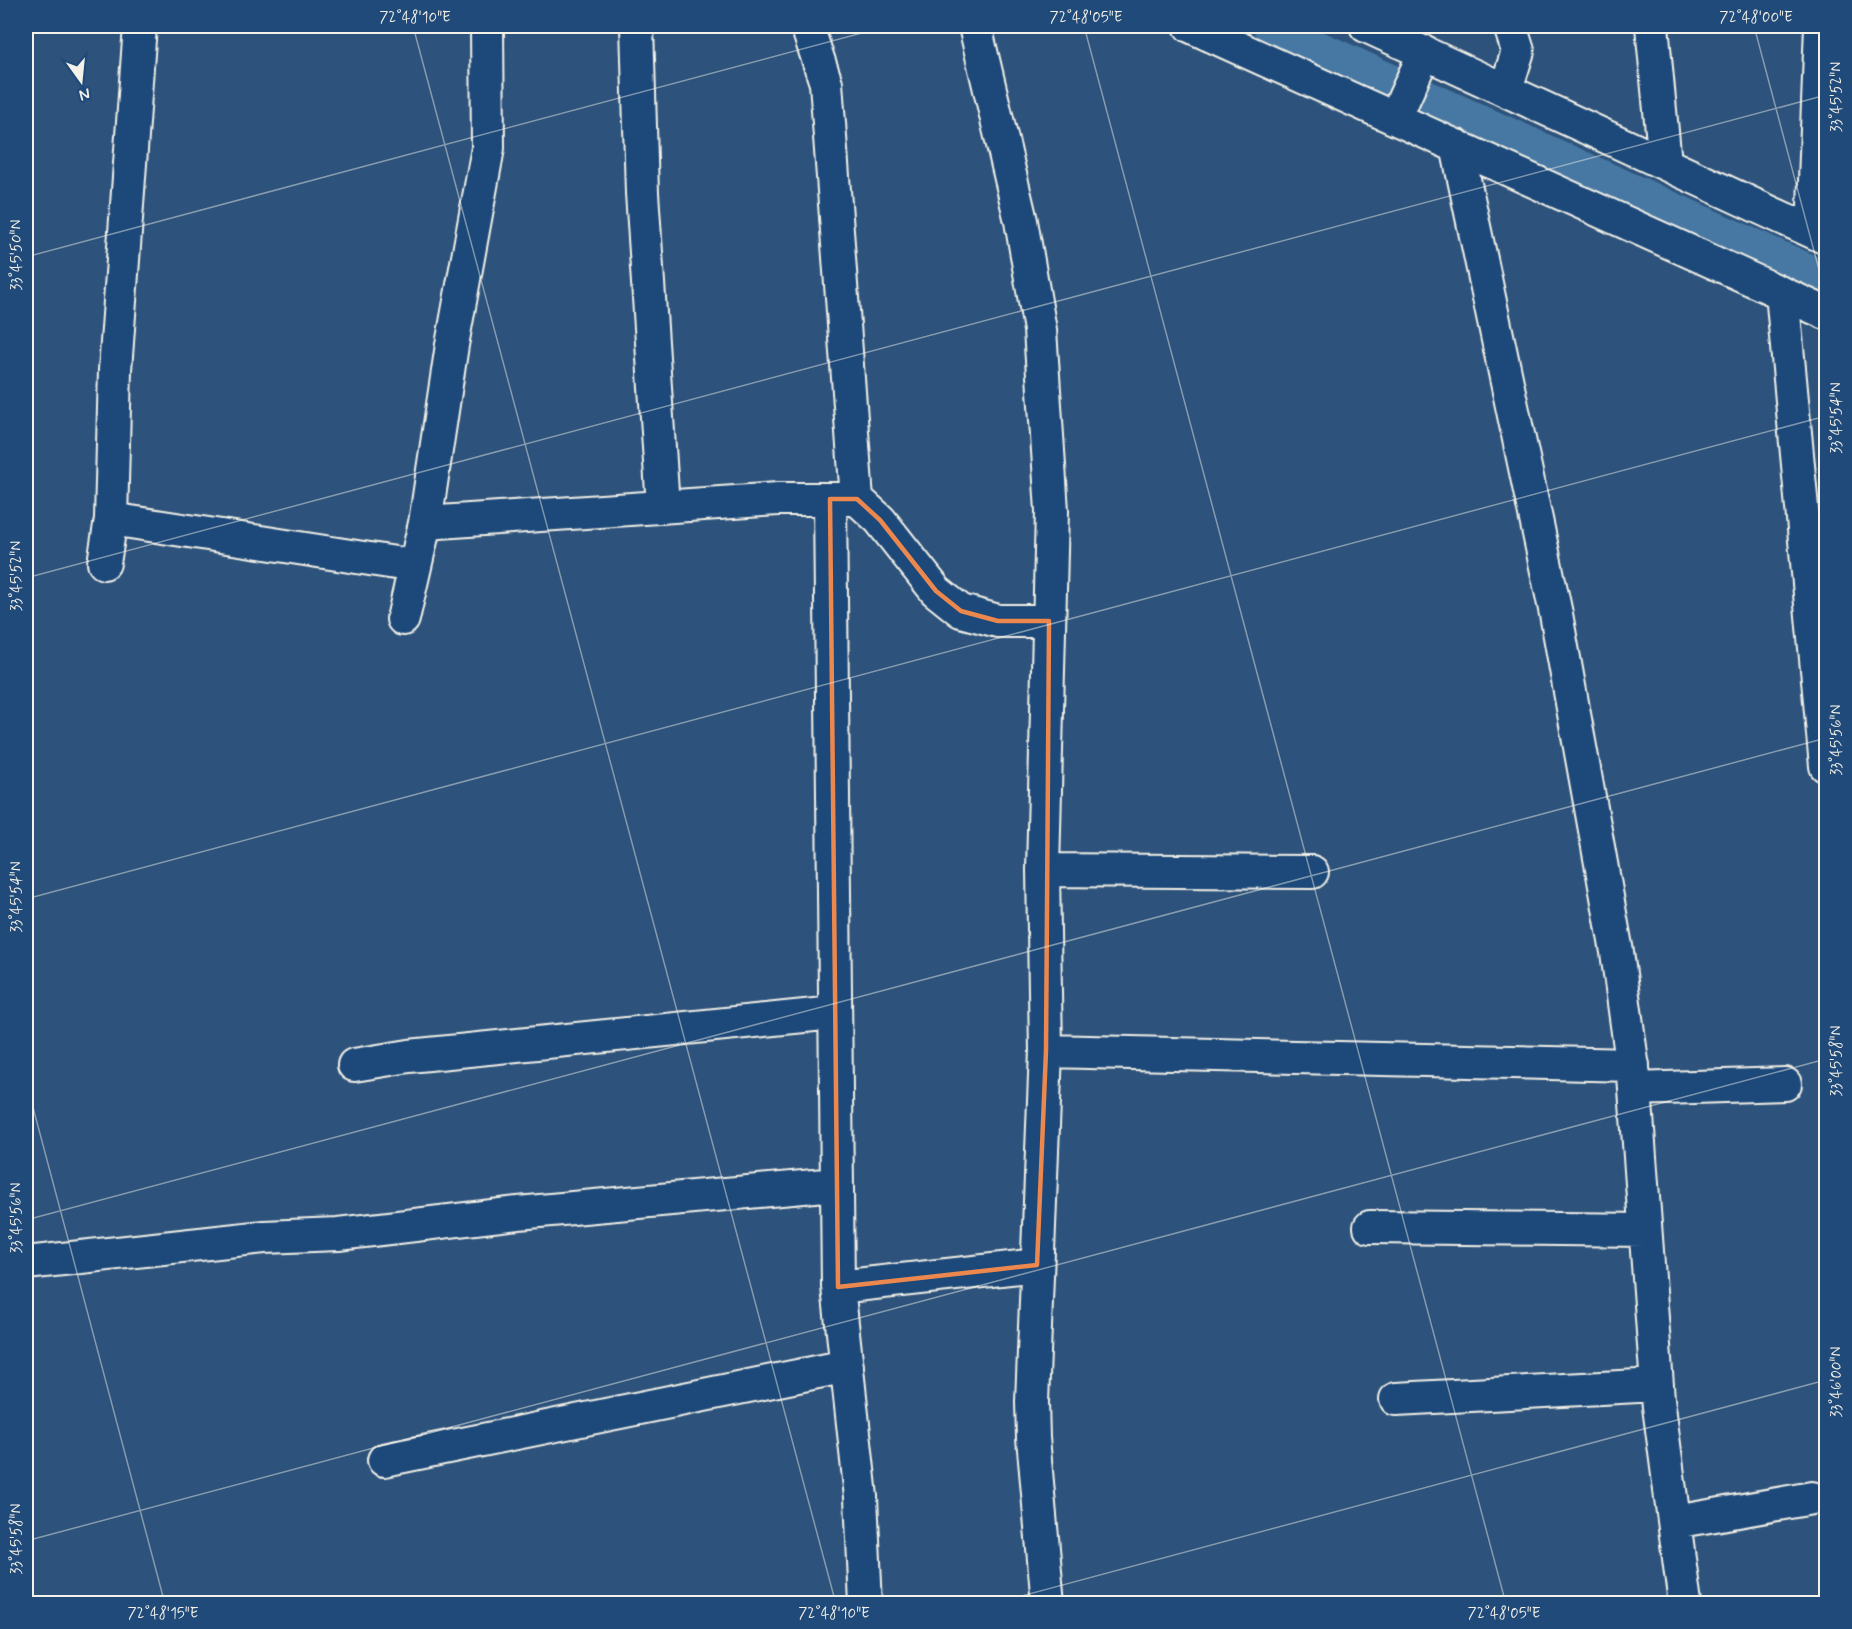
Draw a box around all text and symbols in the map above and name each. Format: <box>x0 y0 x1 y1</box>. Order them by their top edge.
text: 72°48'10"E <box>379 8 451 28</box>
text: 72°48'05"E <box>1050 8 1123 28</box>
text: 72°48'00"E <box>1719 8 1793 28</box>
north arrow <box>51 51 111 111</box>
text: 33°45'52"N <box>1827 62 1847 132</box>
text: N <box>77 83 92 106</box>
text: 33°45'50"N <box>7 219 27 291</box>
text: 33°45'54"N <box>1827 382 1847 454</box>
text: 33°45'52"N <box>7 541 27 611</box>
text: 33°45'56"N <box>1827 705 1847 775</box>
text: 33°45'54"N <box>7 861 27 933</box>
text: 33°45'58"N <box>1827 1026 1847 1096</box>
text: 33°45'56"N <box>7 1183 27 1253</box>
text: 33°46'00"N <box>1827 1347 1847 1417</box>
text: 33°45'58"N <box>7 1504 27 1574</box>
text: 72°48'15"E <box>127 1604 199 1624</box>
text: 72°48'10"E <box>798 1604 870 1624</box>
text: 72°48'05"E <box>1468 1604 1541 1624</box>

